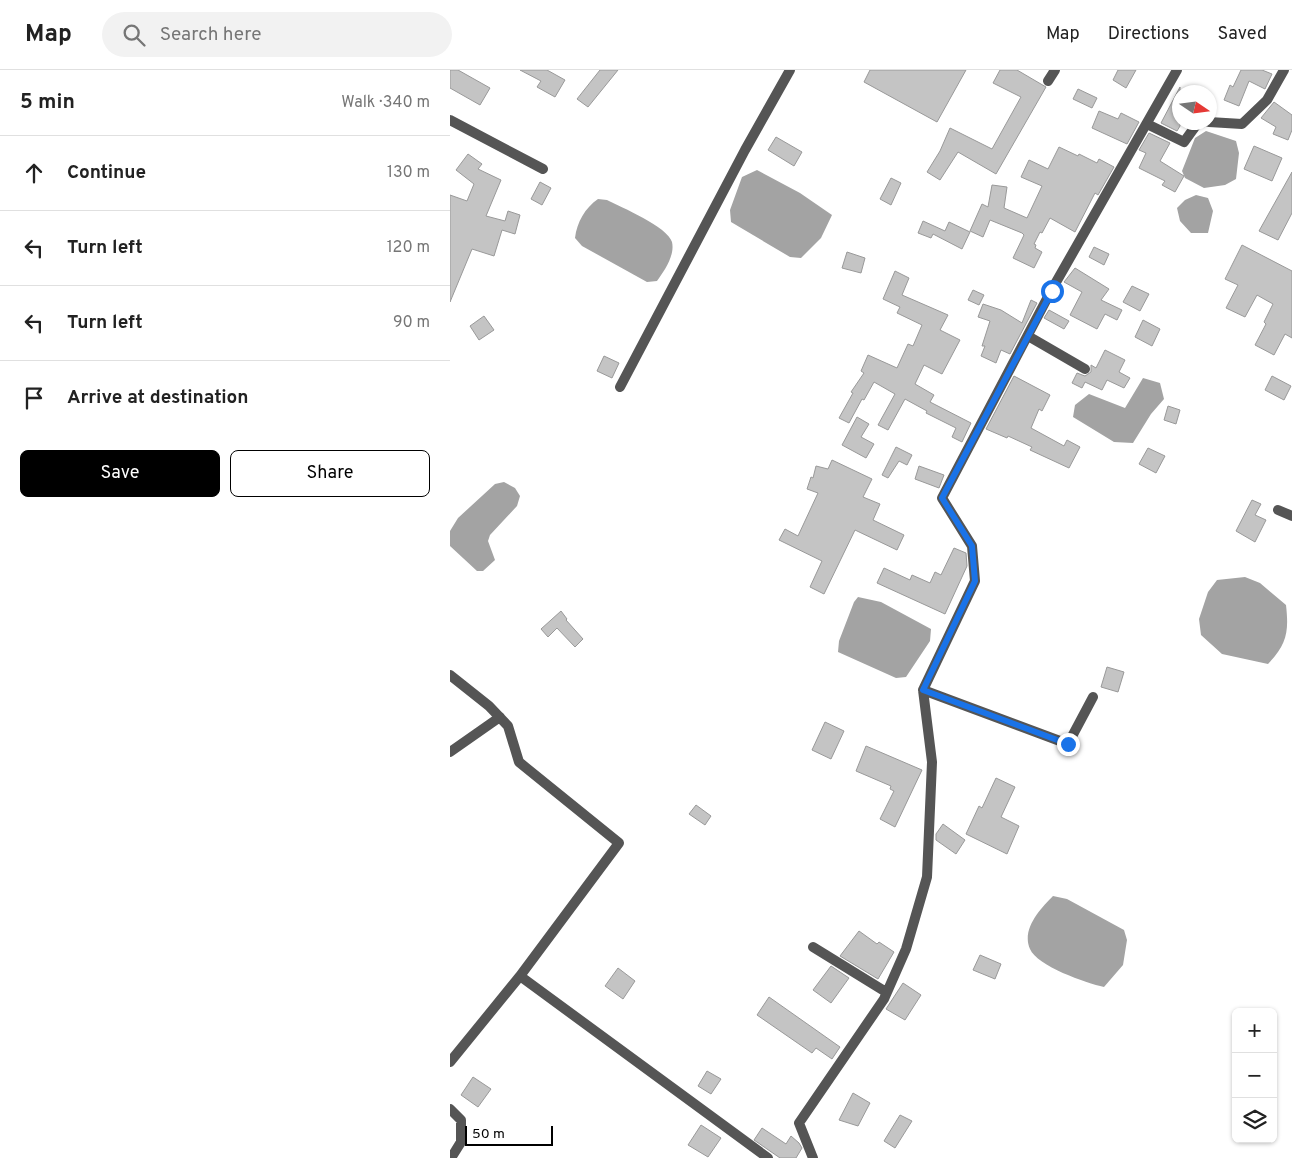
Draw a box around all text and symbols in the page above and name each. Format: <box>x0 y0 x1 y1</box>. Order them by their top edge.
search box <box>102 12 452 57</box>
text: Map <box>25 20 72 50</box>
icon: search <box>120 21 148 49</box>
text: Search here <box>160 23 261 47</box>
text: Map <box>1046 23 1080 46</box>
text: Directions <box>1108 23 1190 46</box>
text: Saved <box>1218 23 1267 46</box>
north arrow <box>1172 85 1217 130</box>
text: 5 min <box>20 89 75 116</box>
text: Walk · 340 m <box>341 93 430 113</box>
icon: ahead <box>20 159 48 187</box>
text: Continue <box>67 161 146 185</box>
text: 130 m <box>387 163 430 183</box>
icon: left <box>20 234 48 262</box>
text: Turn left <box>67 236 143 260</box>
text: 120 m <box>387 238 430 258</box>
route start <box>1041 280 1064 303</box>
icon: left <box>20 309 48 337</box>
text: Turn left <box>67 311 143 335</box>
text: 90 m <box>393 313 430 333</box>
icon: arrive <box>20 384 48 412</box>
text: Arrive at destination <box>67 386 248 410</box>
button: Save <box>20 450 220 497</box>
button: Share <box>230 450 430 497</box>
route end <box>1057 733 1080 756</box>
map controls <box>1232 1008 1277 1143</box>
button: + <box>1232 1008 1277 1053</box>
button: − <box>1232 1053 1277 1098</box>
button: layers <box>1232 1098 1277 1143</box>
scale bar <box>465 1123 552 1146</box>
text: 50 m <box>472 1126 505 1143</box>

